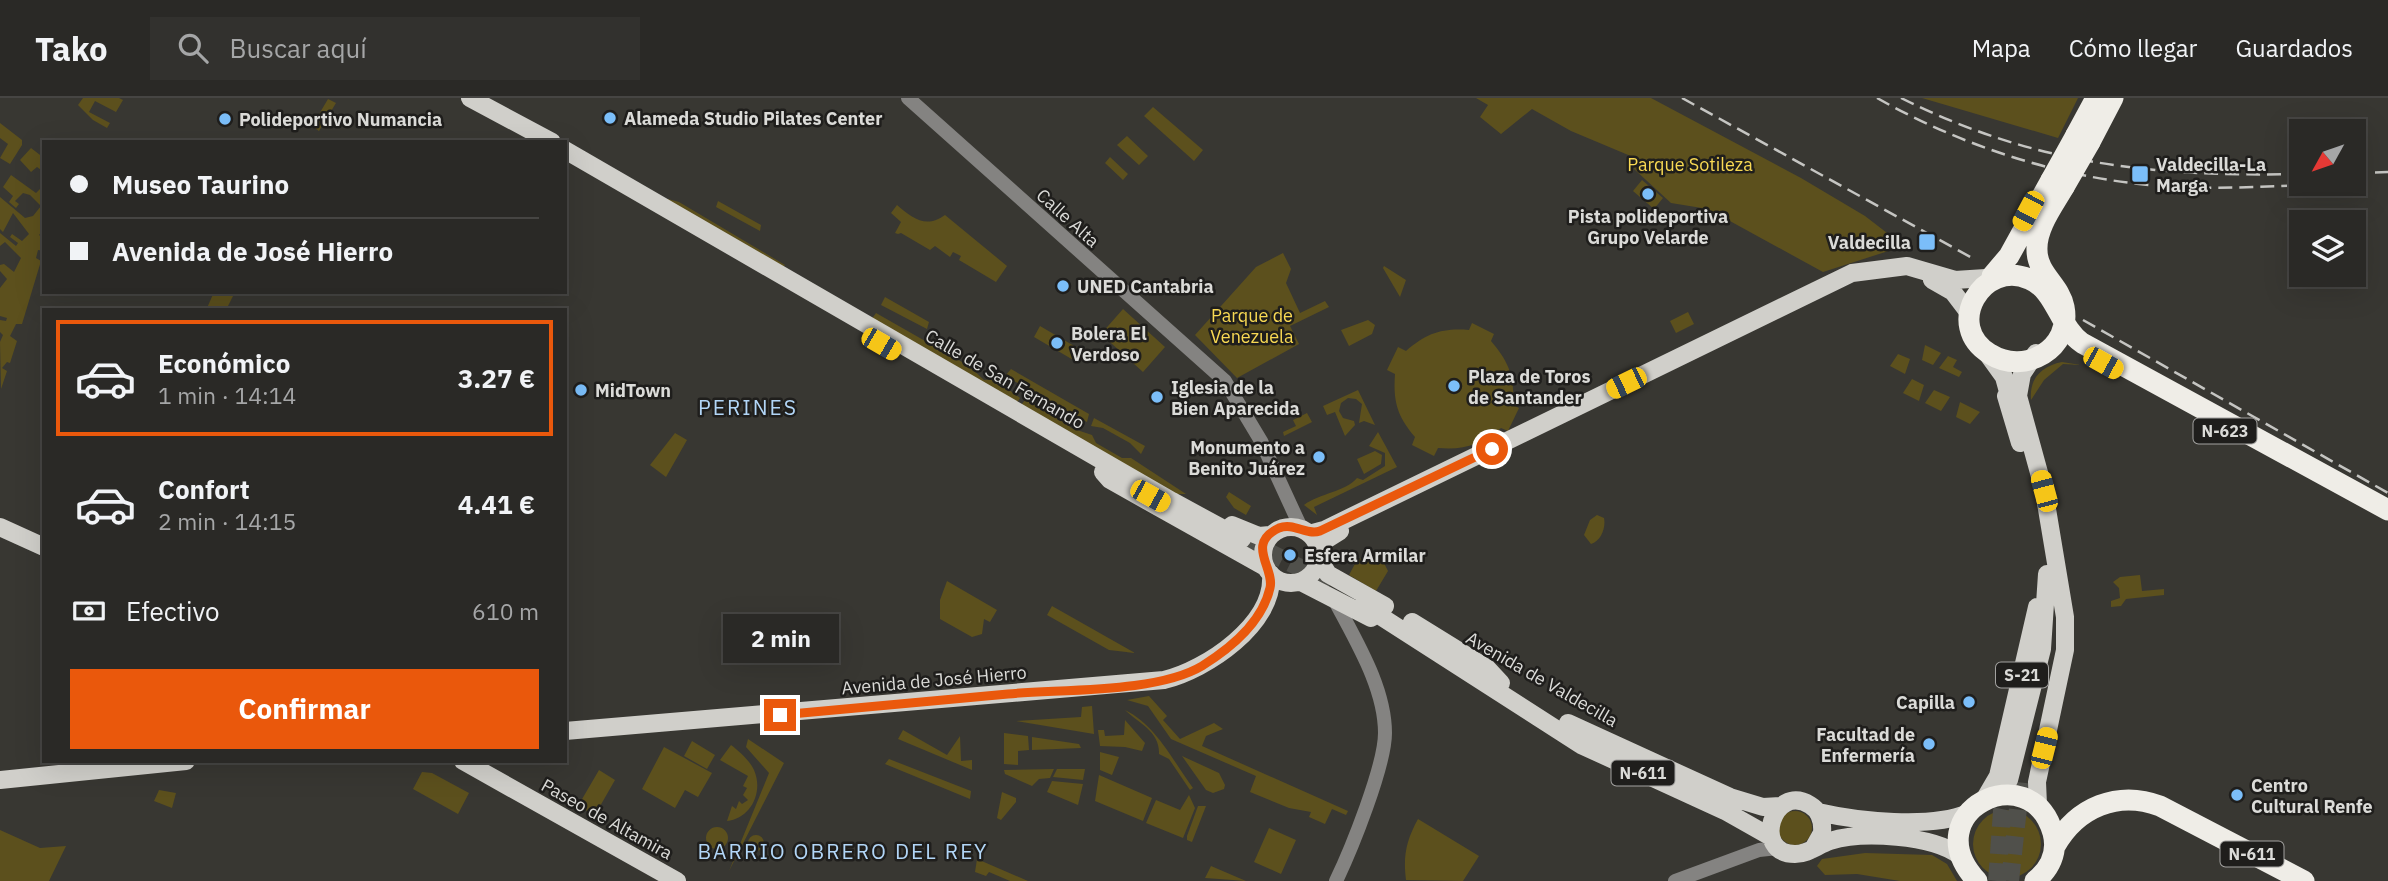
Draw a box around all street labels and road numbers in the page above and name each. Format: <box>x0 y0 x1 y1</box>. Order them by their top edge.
street label: Calle Alta <box>1032 184 1105 253</box>
street label: Calle de San Fernando <box>921 324 1089 434</box>
road number: N-623 <box>2194 418 2256 444</box>
street label: Avenida de Valdecilla <box>1462 626 1622 732</box>
street label: Avenida de José Hierro <box>840 660 1028 700</box>
road number: S-21 <box>1996 662 2048 688</box>
road number: N-611 <box>1612 760 1674 786</box>
street label: Paseo de Altamira <box>537 773 677 865</box>
road number: N-611 <box>2220 842 2284 866</box>

